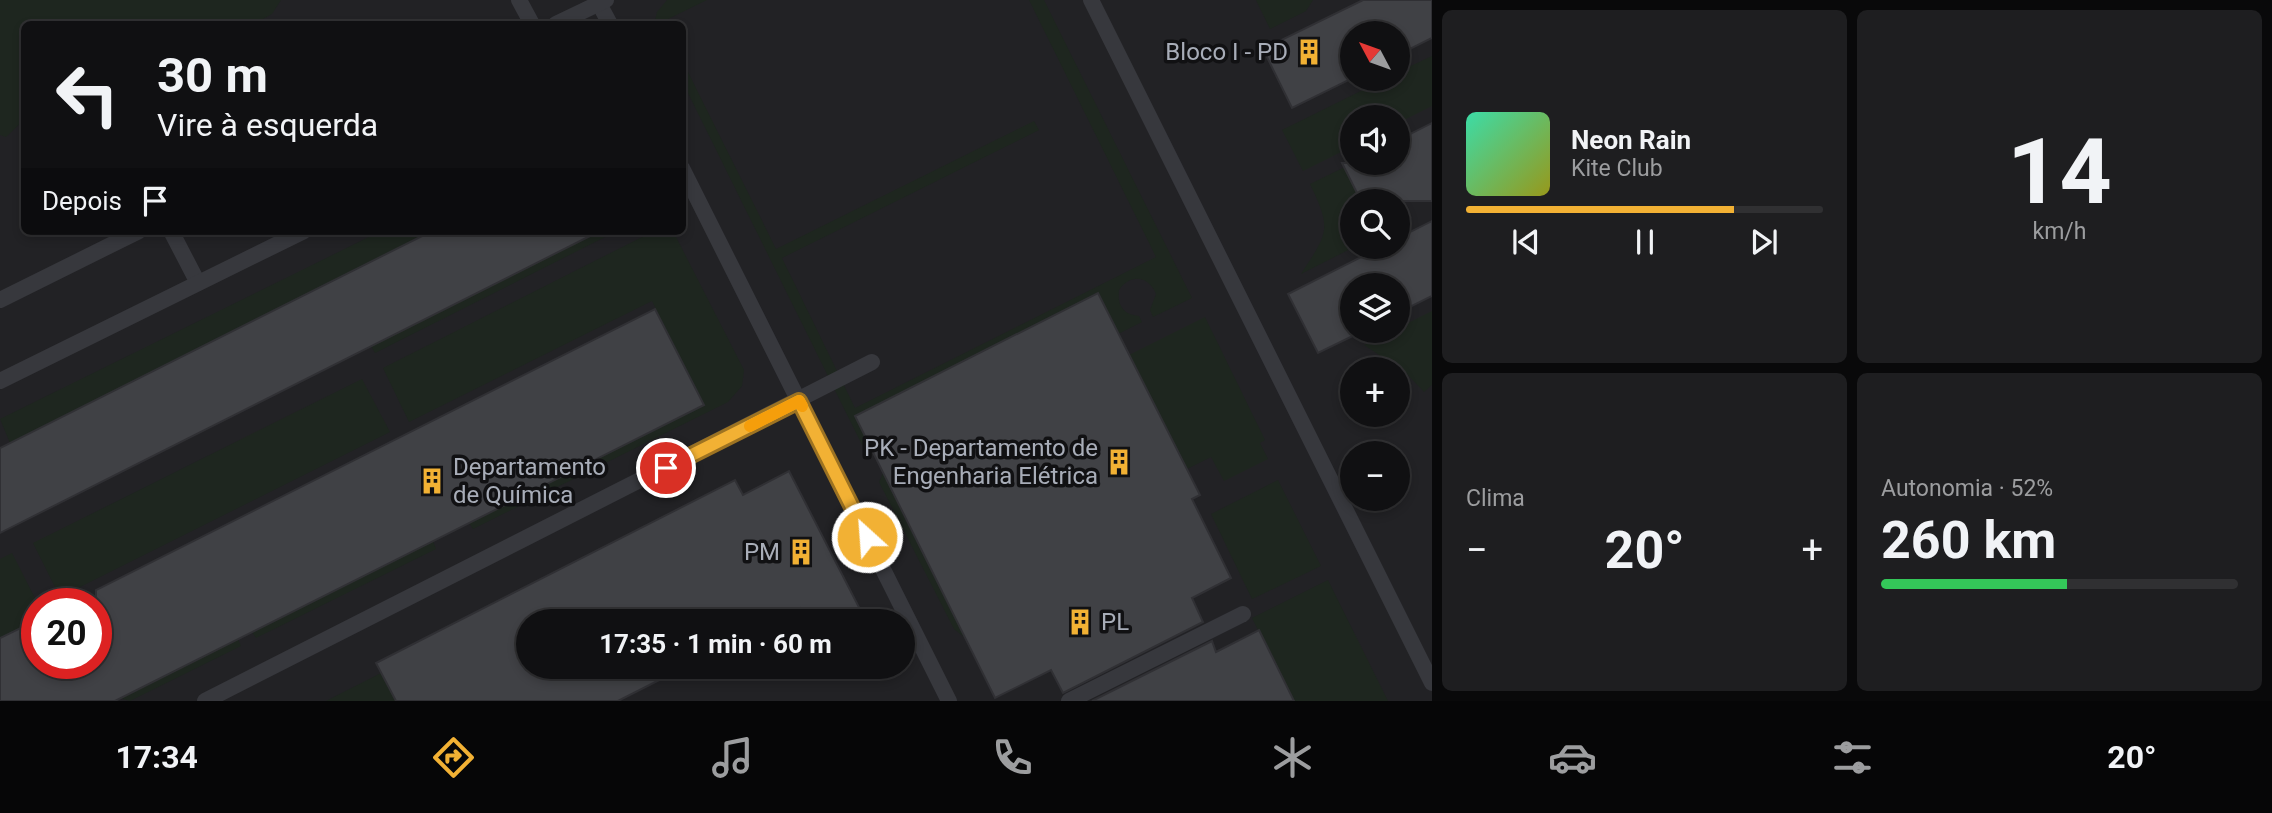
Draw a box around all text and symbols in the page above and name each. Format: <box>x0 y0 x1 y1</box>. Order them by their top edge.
north arrow <box>1340 21 1410 91</box>
map controls <box>1340 21 1410 511</box>
building icon: Bloco I - PD <box>1294 37 1324 67</box>
place label: Bloco I - PD <box>1165 38 1288 66</box>
text: 30 m <box>157 47 268 104</box>
icon: left <box>42 49 133 140</box>
button: sound <box>1340 105 1410 175</box>
text: Vire à esquerda <box>157 106 378 144</box>
text: 14 <box>2007 119 2112 225</box>
text: Neon Rain <box>1571 125 1691 155</box>
text: Kite Club <box>1571 155 1663 182</box>
icon: arrive <box>136 182 174 220</box>
text: Depois <box>42 186 122 216</box>
button: search <box>1340 189 1410 259</box>
text: km/h <box>2033 218 2087 245</box>
icon: previous <box>1507 223 1545 261</box>
icon: pause <box>1626 223 1664 261</box>
icon: next <box>1745 223 1783 261</box>
button: layers <box>1340 273 1410 343</box>
button: + <box>1340 357 1410 427</box>
place label: PK - Departamento de Engenharia Elétrica <box>864 434 1098 490</box>
pin <box>636 438 696 498</box>
button: − <box>1340 441 1410 511</box>
building icon: PK - Departamento de Engenharia Elétrica <box>1104 447 1134 477</box>
icon: arrive <box>647 449 685 487</box>
place label: Departamento de Química <box>453 453 606 509</box>
building icon: Departamento de Química <box>417 466 447 496</box>
text: Autonomia · 52% <box>1881 475 2053 502</box>
text: Clima <box>1466 485 1525 512</box>
position arrow <box>830 500 904 574</box>
text: 260 km <box>1881 510 2056 571</box>
text: 20° <box>1605 520 1685 581</box>
text: − <box>1466 528 1488 572</box>
text: + <box>1801 528 1823 572</box>
building icon: PM <box>786 537 816 567</box>
place label: PM <box>744 538 780 566</box>
speed limit sign: 20 <box>21 588 112 679</box>
building icon: PL <box>1065 607 1095 637</box>
place label: PL <box>1101 608 1129 636</box>
text: 17:35 · 1 min · 60 m <box>599 629 832 659</box>
icon: directions <box>429 733 478 782</box>
icon: music <box>708 733 757 782</box>
icon: phone <box>988 733 1037 782</box>
icon: climate <box>1268 733 1317 782</box>
icon: car <box>1548 733 1597 782</box>
icon: filters <box>1828 733 1877 782</box>
text: 17:34 <box>115 738 198 776</box>
text: 20° <box>2107 738 2157 776</box>

